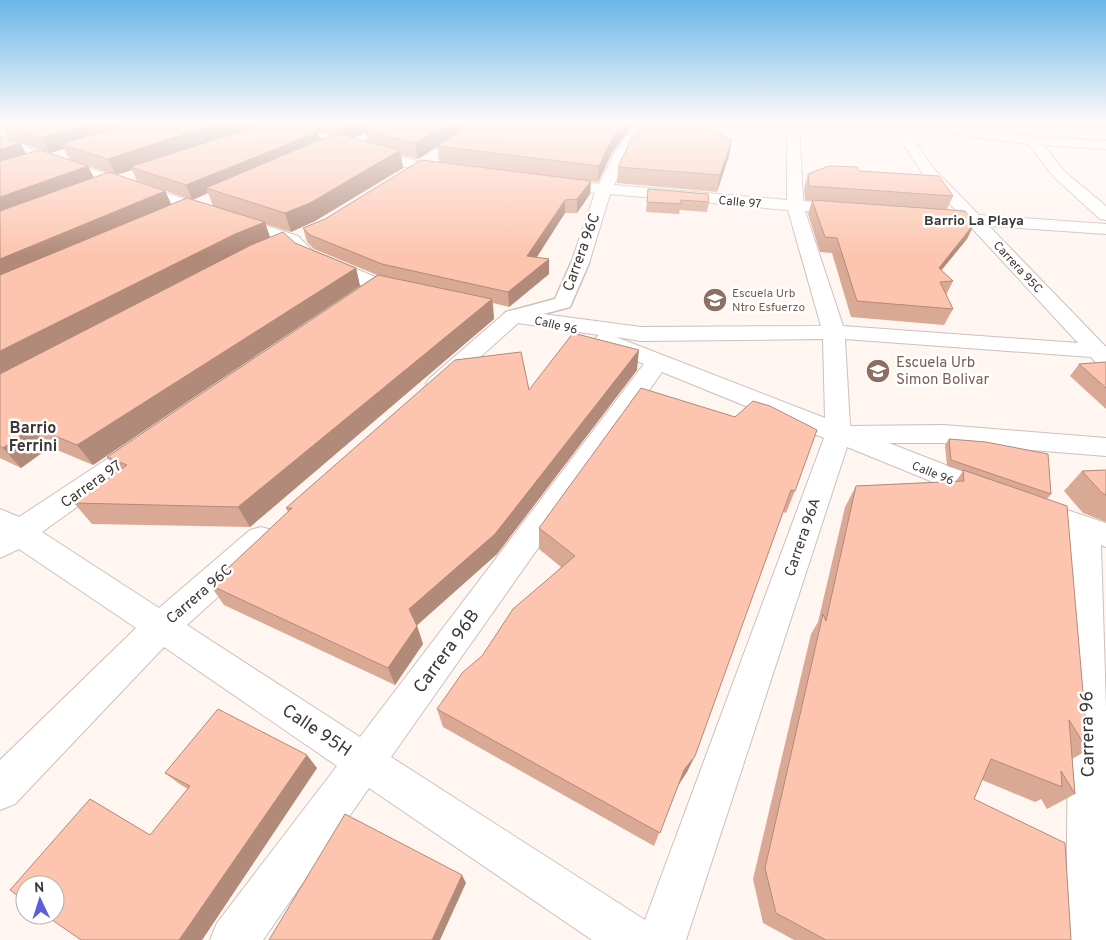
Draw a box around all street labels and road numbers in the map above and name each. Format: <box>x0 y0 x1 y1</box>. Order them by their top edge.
street label: Calle 97 <box>718 193 762 213</box>
street label: Carrera 96C <box>559 211 605 294</box>
street label: Carrera 95C <box>989 238 1046 297</box>
street label: Calle 96 <box>533 313 579 339</box>
street label: Carrera 97 <box>58 457 126 513</box>
street label: Calle 96 <box>909 458 956 490</box>
street label: Carrera 96A <box>781 496 826 579</box>
street label: Carrera 96C <box>163 561 237 629</box>
street label: Carrera 96B <box>409 605 485 698</box>
street label: Carrera 96 <box>1076 691 1101 777</box>
street label: Calle 95H <box>277 700 355 763</box>

